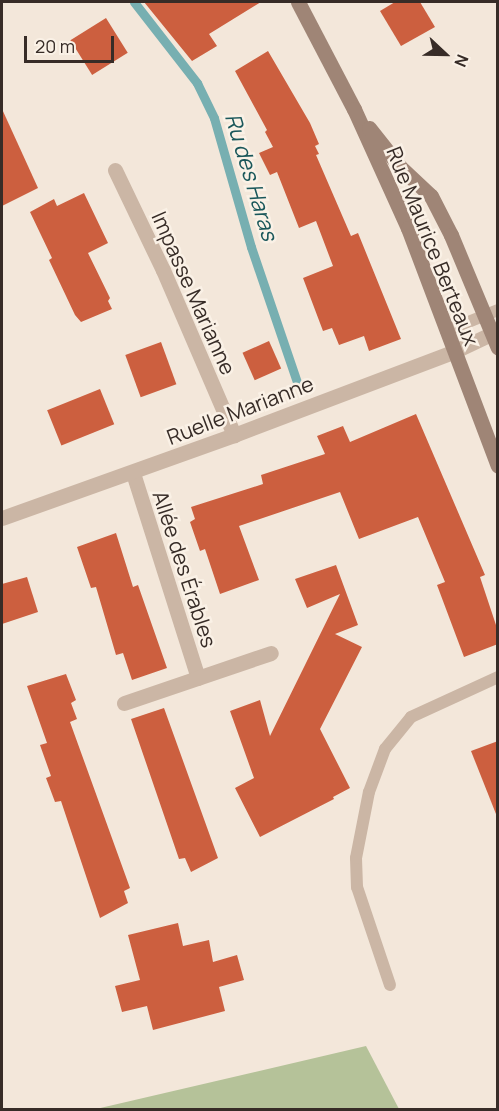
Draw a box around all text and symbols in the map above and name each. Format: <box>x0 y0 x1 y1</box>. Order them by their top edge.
scale bar <box>27 24 117 62</box>
north arrow <box>415 24 475 84</box>
text: 20 m <box>35 34 75 58</box>
text: N <box>449 51 474 70</box>
water label: Ru des Haras <box>219 110 283 244</box>
street label: Rue Maurice Berteaux <box>382 143 484 349</box>
street label: Impasse Marianne <box>147 208 241 378</box>
street label: Ruelle Marianne <box>163 370 317 450</box>
street label: Allée des Érables <box>148 487 222 651</box>

